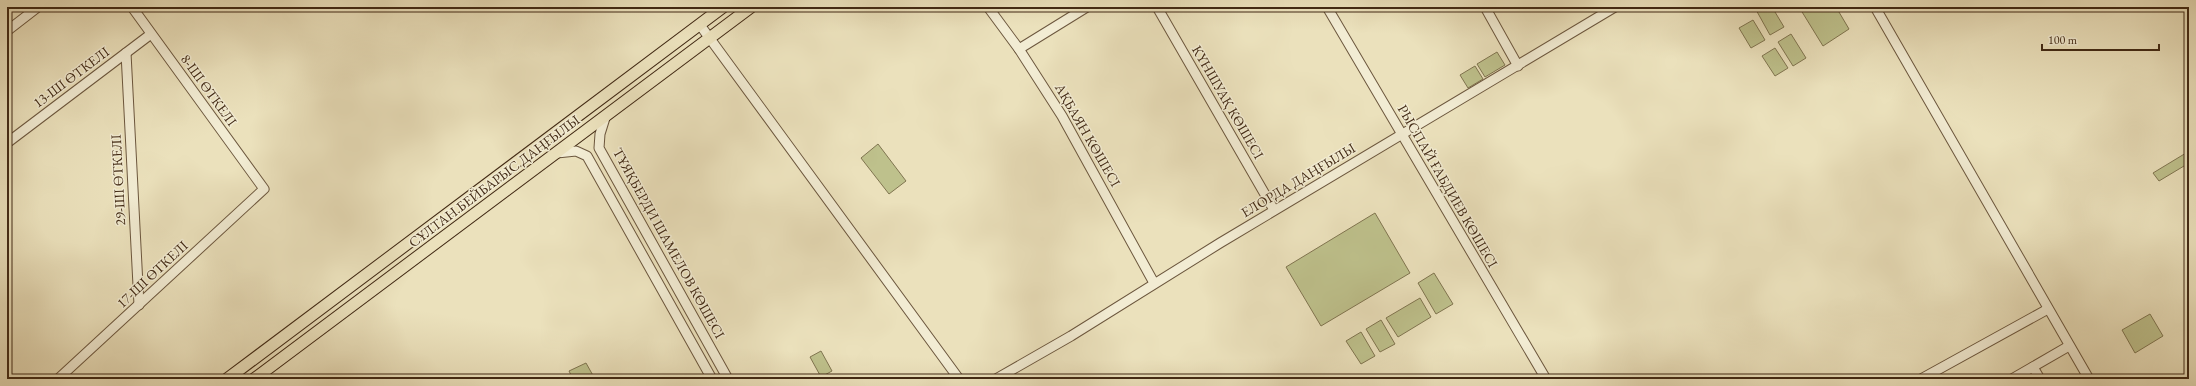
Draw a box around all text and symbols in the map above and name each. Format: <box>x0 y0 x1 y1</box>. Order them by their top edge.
scale bar <box>2042 26 2159 52</box>
text: 100 m <box>2048 32 2078 48</box>
street label: 13-ШІ ӨТКЕЛІ <box>29 42 113 112</box>
street label: КҮНШУАҚ КӨШЕСІ <box>1188 42 1268 162</box>
street label: 8-ШІ ӨТКЕЛІ <box>177 51 241 130</box>
street label: АҚБАЯН КӨШЕСІ <box>1051 79 1125 190</box>
street label: РЫСПАЙ ҒАБДИЕВ КӨШЕСІ <box>1394 101 1502 271</box>
street label: СҰЛТАН БЕЙБАРЫС ДАҢҒЫЛЫ <box>405 111 583 251</box>
street label: 29-ШІ ӨТКЕЛІ <box>107 134 129 226</box>
street label: ЕЛОРДА ДАҢҒЫЛЫ <box>1237 139 1359 221</box>
street label: ТҰЯҚБЕРДИ ШАМЕЛОВ КӨШЕСІ <box>609 144 729 342</box>
street label: 17-ШІ ӨТКЕЛІ <box>113 236 192 312</box>

